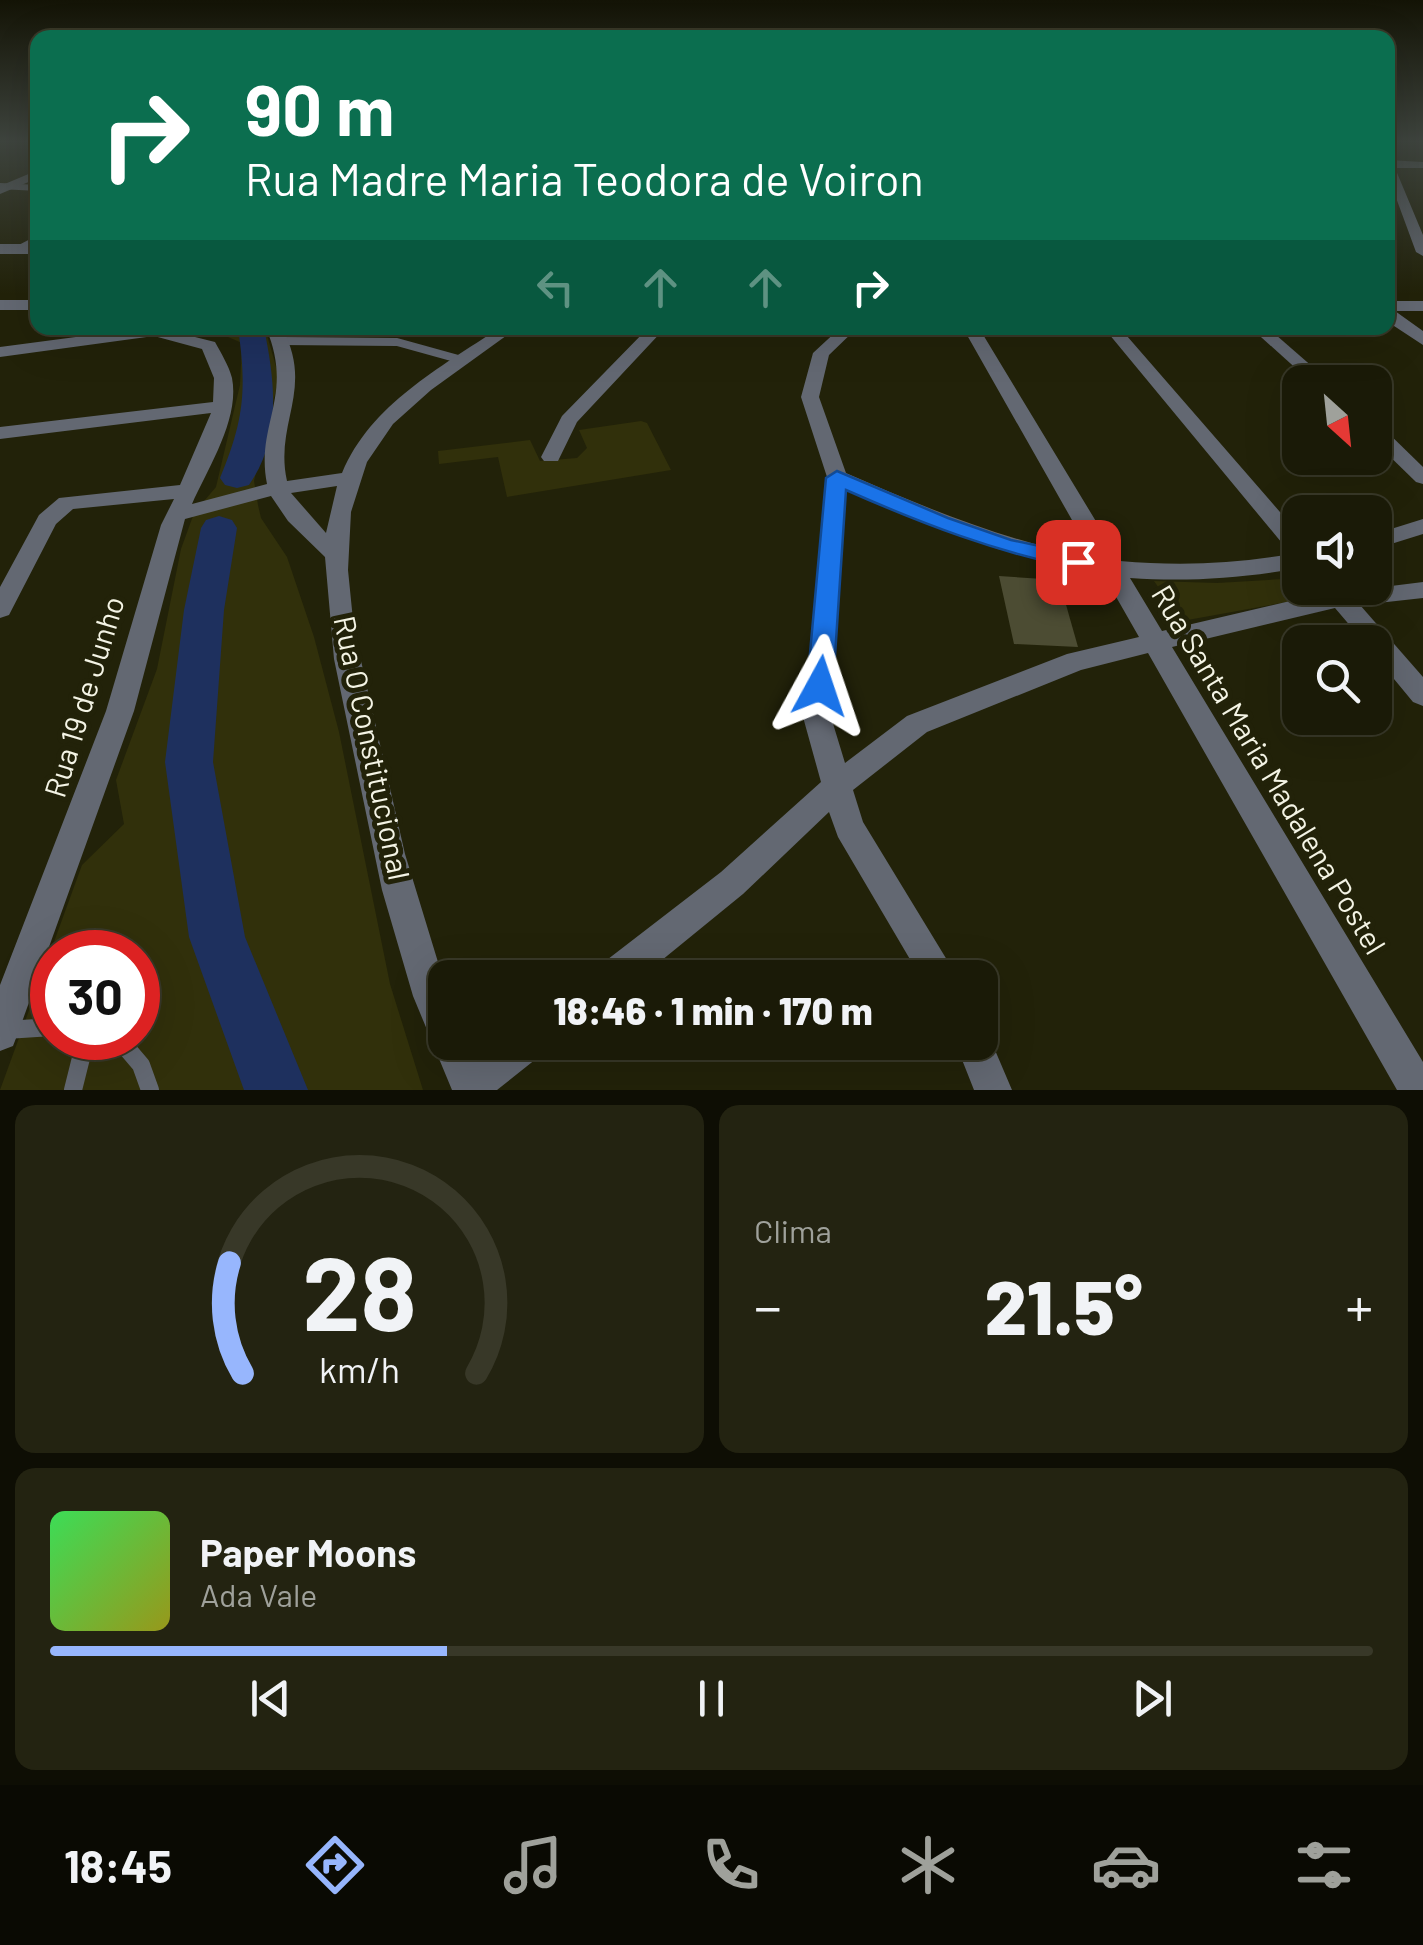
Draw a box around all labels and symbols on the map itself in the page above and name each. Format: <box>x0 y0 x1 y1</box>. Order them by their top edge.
north arrow <box>1282 365 1392 475</box>
pin <box>1036 520 1121 605</box>
street label: Rua Santa Maria Madalena Postel <box>1145 578 1394 960</box>
street label: Rua 19 de Junho <box>35 592 131 801</box>
street label: Rua O Constitucional <box>327 612 419 883</box>
position arrow <box>768 634 872 738</box>
speed limit sign: 30 <box>30 930 160 1060</box>

